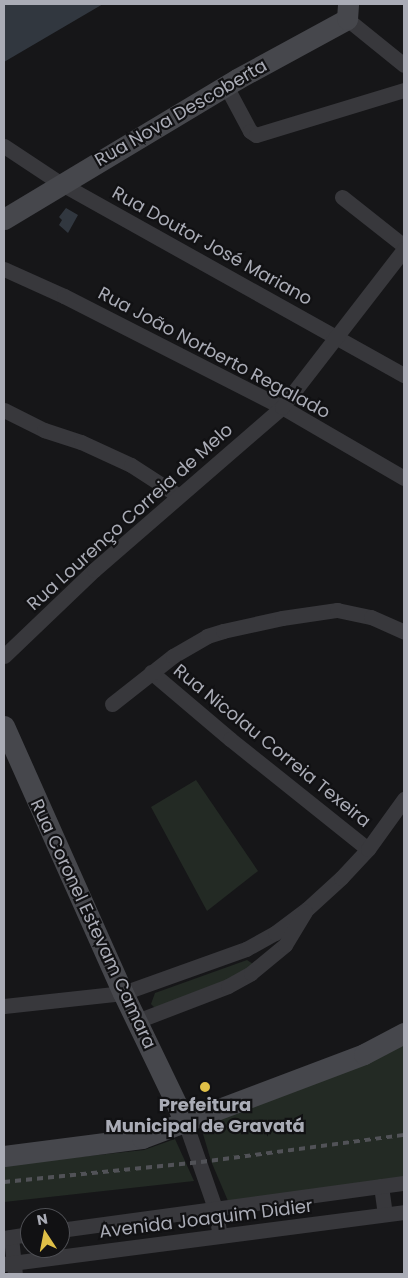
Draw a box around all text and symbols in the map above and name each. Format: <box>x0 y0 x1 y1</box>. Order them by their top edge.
street label: Rua Nova Descoberta <box>91 55 271 171</box>
street label: Rua Doutor José Mariano <box>108 182 316 310</box>
street label: Rua João Norberto Regalado <box>94 283 334 423</box>
street label: Rua Lourenço Correia de Melo <box>23 419 237 615</box>
street label: Rua Nicolau Correia Texeira <box>169 660 375 832</box>
street label: Rua Coronel Estevam Camara <box>26 796 160 1052</box>
marker: Prefeitura Municipal de Gravatá <box>199 1081 211 1093</box>
place label: Prefeitura Municipal de Gravatá <box>105 1095 305 1138</box>
street label: Avenida Joaquim Didier <box>98 1195 314 1243</box>
north arrow <box>20 1208 70 1258</box>
text: N <box>35 1208 49 1230</box>

